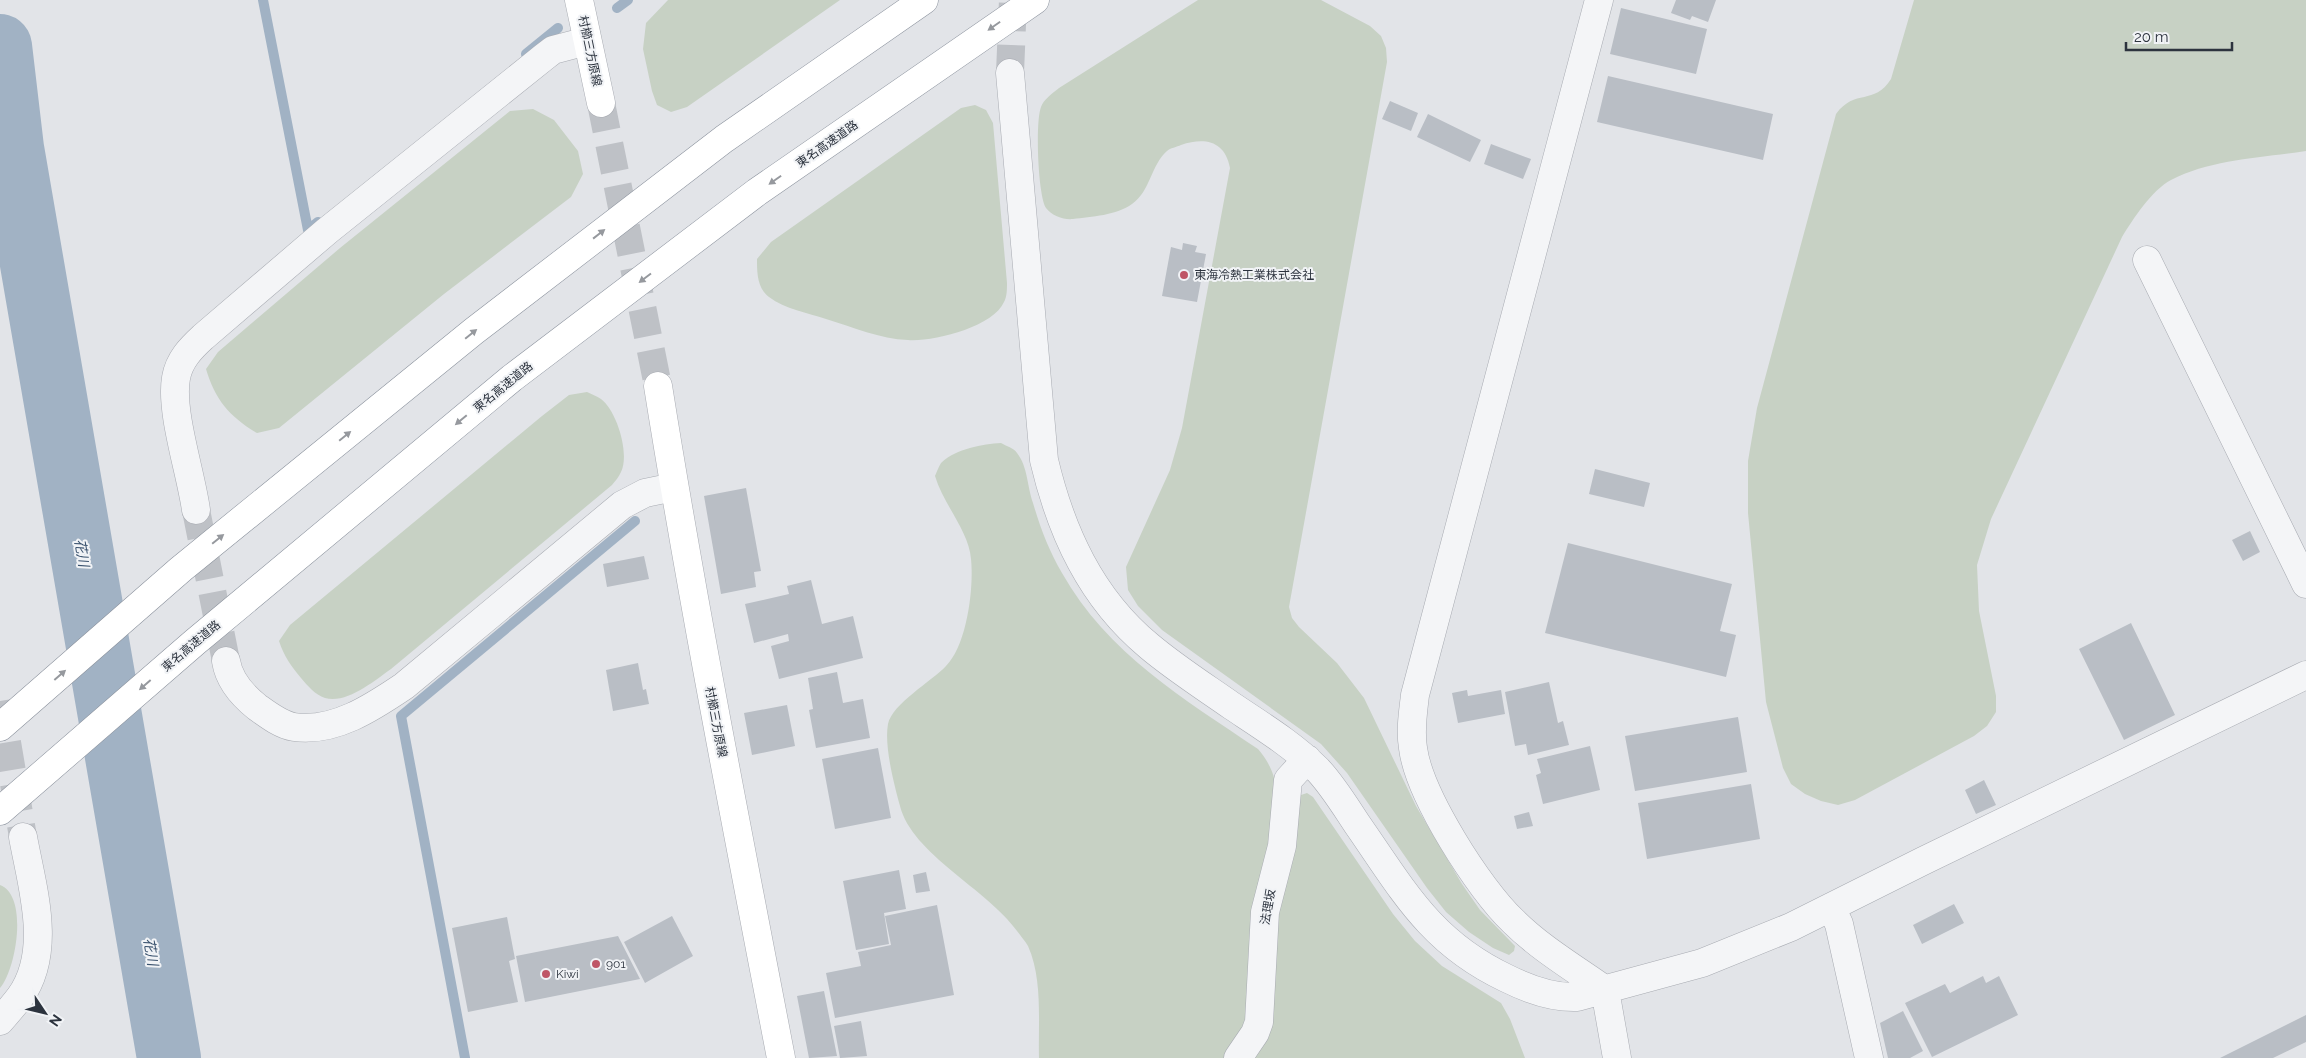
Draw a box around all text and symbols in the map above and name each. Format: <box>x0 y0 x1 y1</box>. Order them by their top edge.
street label: 村櫛三方原線 <box>576 14 604 88</box>
scale bar <box>2126 20 2232 52</box>
one-way arrow <box>988 21 1001 32</box>
text: 20 m <box>2134 28 2169 46</box>
street label: 東名高速道路 <box>793 118 861 170</box>
one-way arrow <box>768 175 782 185</box>
one-way arrow <box>592 229 605 240</box>
place label: 東海冷熱工業株式会社 <box>1194 268 1314 282</box>
marker: 東海冷熱工業株式会社 <box>1178 269 1190 281</box>
one-way arrow <box>639 272 652 283</box>
one-way arrow <box>464 328 477 339</box>
street label: 東名高速道路 <box>471 359 535 415</box>
one-way arrow <box>455 415 468 426</box>
one-way arrow <box>338 431 351 442</box>
one-way arrow <box>212 533 225 544</box>
water label: 花川 <box>72 538 93 570</box>
street label: 東名高速道路 <box>159 617 223 675</box>
one-way arrow <box>53 669 66 680</box>
one-way arrow <box>138 680 151 691</box>
street label: 村櫛三方原線 <box>702 685 730 759</box>
street label: 法理坂 <box>1258 888 1278 926</box>
water label: 花川 <box>141 937 162 969</box>
place label: 901 <box>606 957 626 971</box>
marker: 901 <box>590 958 602 970</box>
place label: Kiwi <box>556 967 579 981</box>
marker: Kiwi <box>540 968 552 980</box>
north arrow <box>20 988 70 1038</box>
text: N <box>46 1011 65 1029</box>

